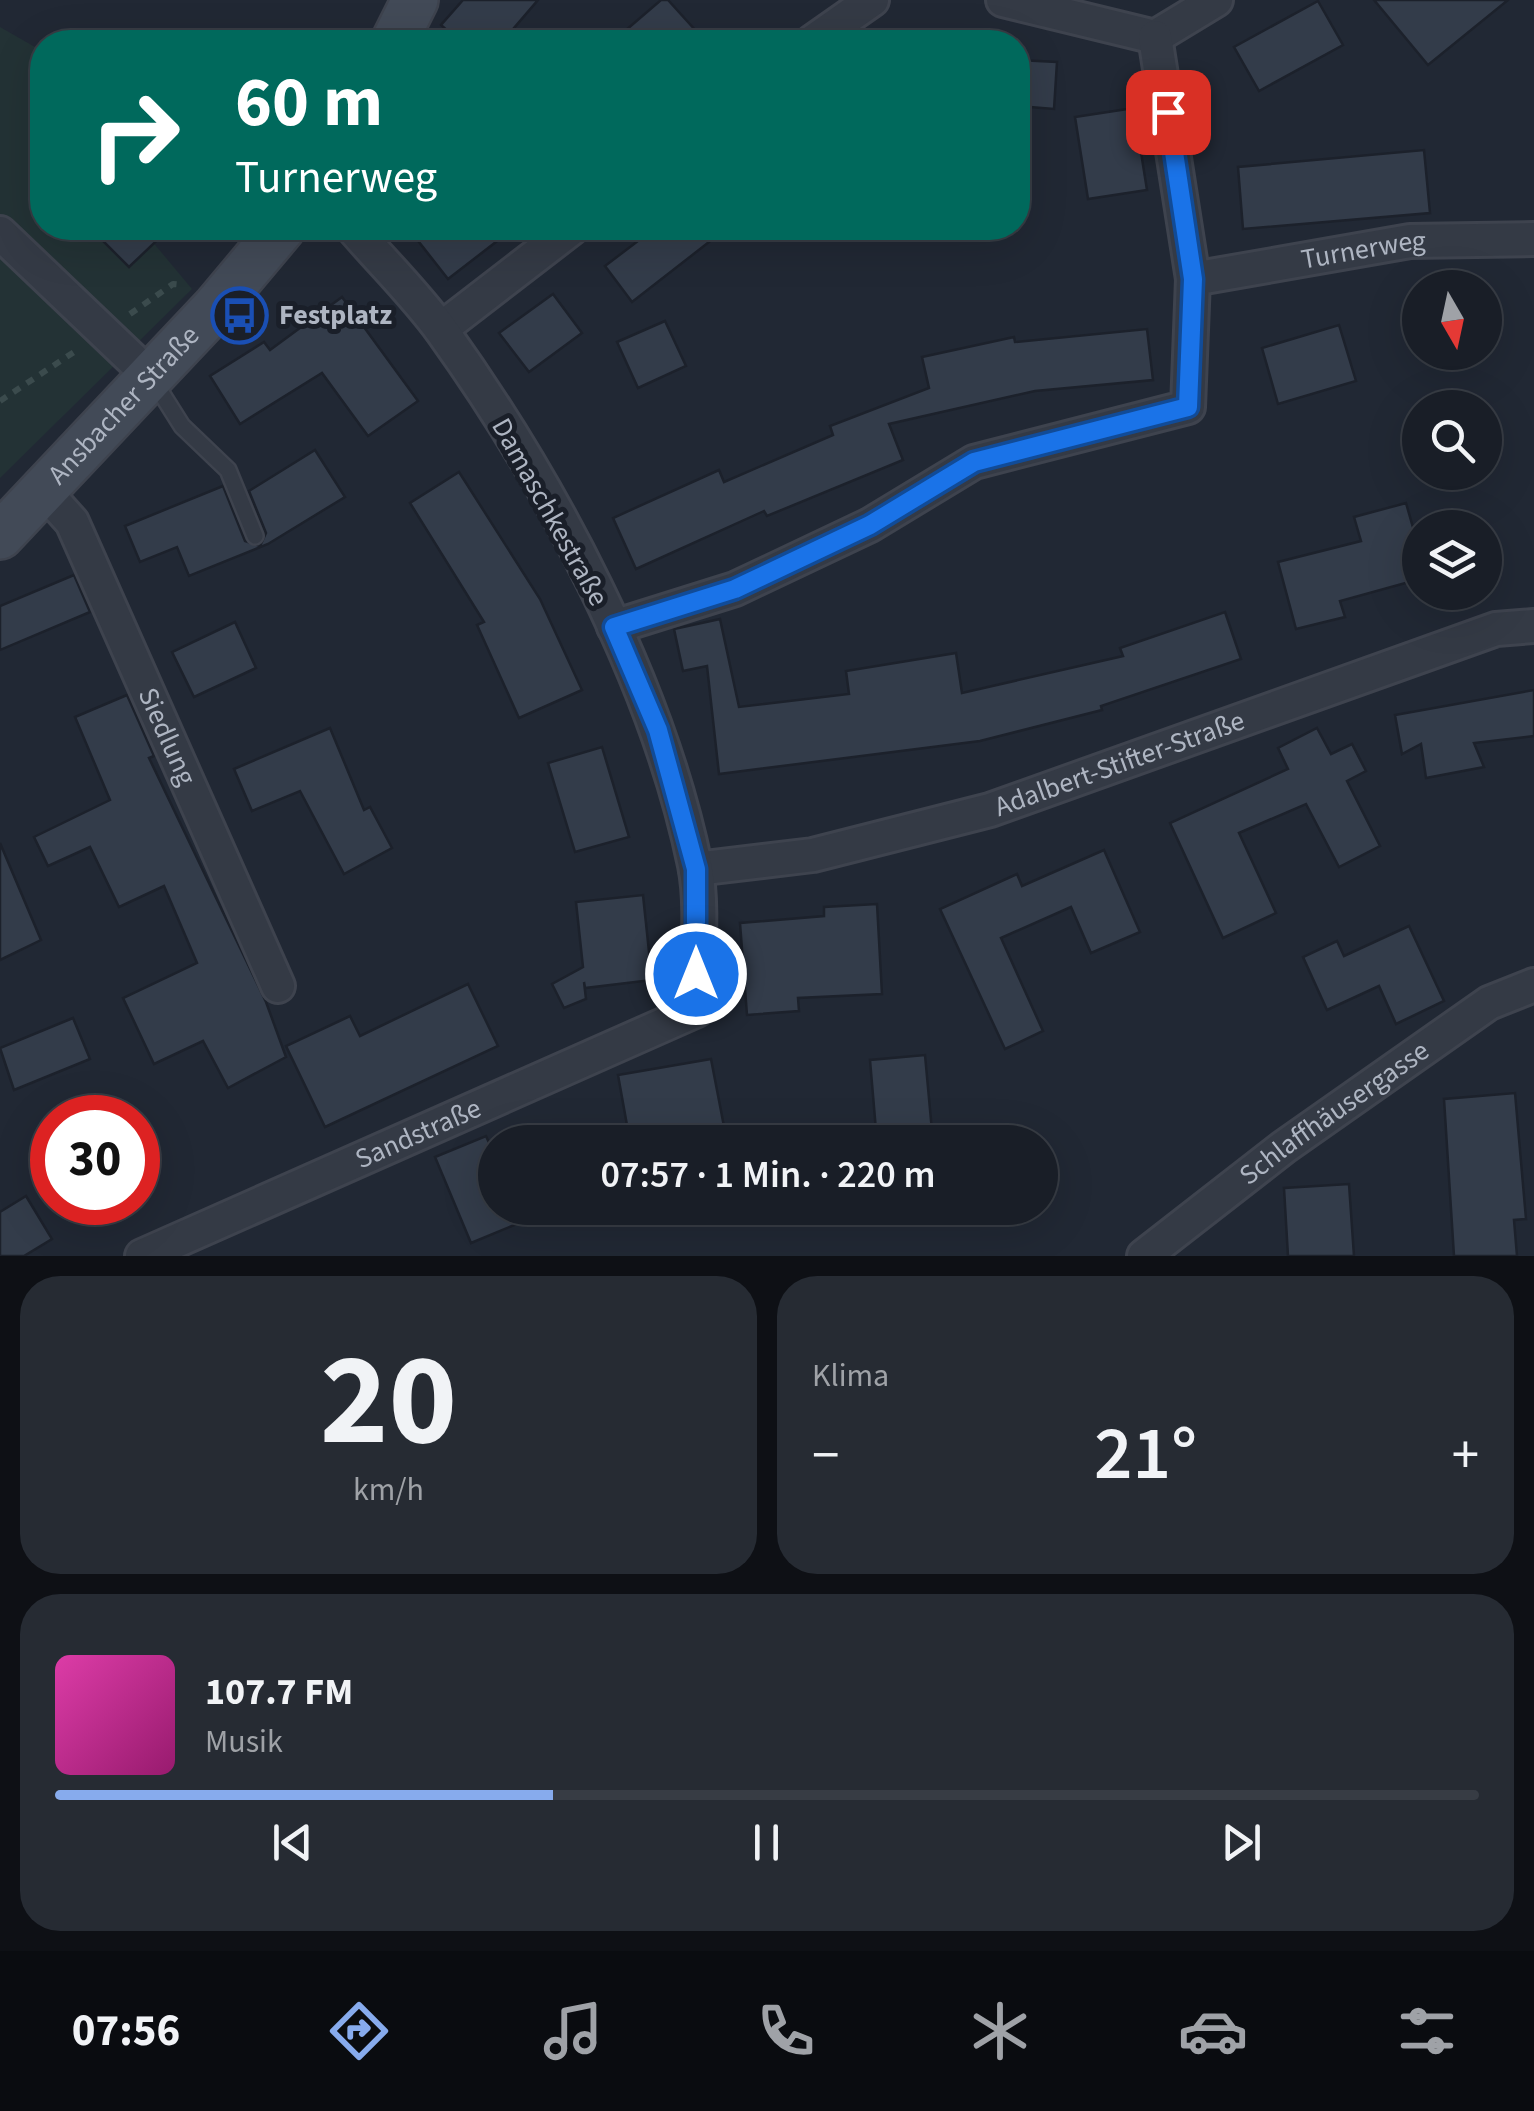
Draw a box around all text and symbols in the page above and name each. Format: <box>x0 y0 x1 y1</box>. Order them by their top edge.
text: 60 m <box>235 53 383 153</box>
icon: right <box>70 70 200 200</box>
pin <box>1126 70 1211 155</box>
icon: arrive <box>1141 85 1196 140</box>
text: Turnerweg <box>235 146 437 210</box>
street label: Turnerweg <box>1298 221 1426 280</box>
north arrow <box>1402 270 1502 370</box>
map controls <box>1402 270 1502 610</box>
bus stop icon: Festplatz <box>210 285 270 345</box>
place label: Festplatz <box>279 295 392 335</box>
street label: Ansbacher Straße <box>38 316 209 494</box>
button: search <box>1402 390 1502 490</box>
street label: Damaschkestraße <box>482 411 618 613</box>
button: layers <box>1402 510 1502 610</box>
street label: Siedlung <box>128 681 206 792</box>
street label: Adalbert-Stifter-Straße <box>989 701 1250 827</box>
position arrow <box>644 922 748 1026</box>
street label: Schlaffhäusergasse <box>1231 1031 1437 1195</box>
street label: Sandstraße <box>349 1088 487 1179</box>
speed limit sign: 30 <box>30 1095 160 1225</box>
text: 07:57 · 1 Min. · 220 m <box>601 1148 935 1202</box>
text: 20 <box>320 1309 457 1494</box>
text: Klima <box>812 1353 889 1399</box>
text: 21° <box>1094 1401 1197 1508</box>
text: − <box>812 1417 839 1495</box>
text: + <box>1452 1417 1479 1495</box>
text: km/h <box>353 1467 424 1513</box>
text: 107.7 FM <box>205 1665 353 1719</box>
text: Musik <box>205 1719 283 1765</box>
icon: previous <box>265 1815 320 1870</box>
icon: pause <box>739 1815 794 1870</box>
icon: next <box>1214 1815 1269 1870</box>
icon: directions <box>324 1996 394 2066</box>
icon: music <box>538 1996 608 2066</box>
icon: phone <box>751 1996 821 2066</box>
icon: climate <box>965 1996 1035 2066</box>
icon: car <box>1178 1996 1248 2066</box>
icon: filters <box>1392 1996 1462 2066</box>
text: 07:56 <box>72 1999 180 2063</box>

